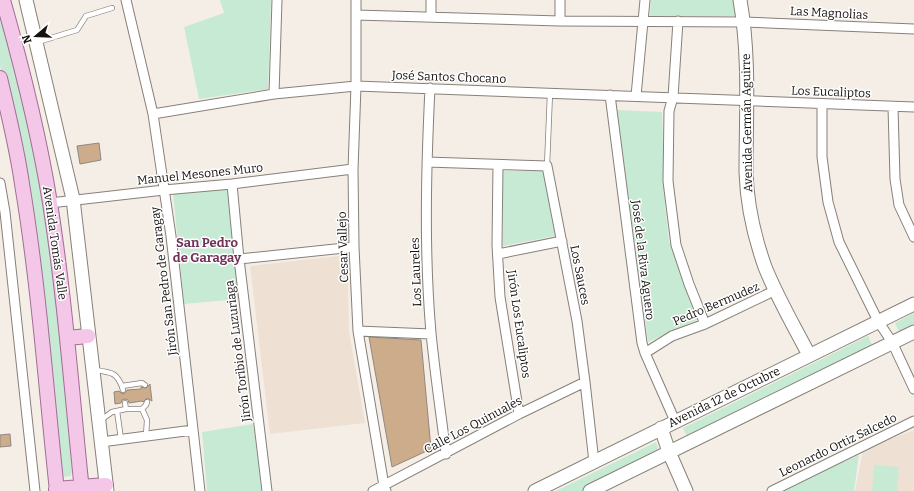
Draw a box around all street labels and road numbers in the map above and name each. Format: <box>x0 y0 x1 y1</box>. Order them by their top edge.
street label: Las Magnolias <box>789 4 869 22</box>
street label: Avenida Germán Aguirre <box>739 53 755 193</box>
street label: José Santos Chocano <box>391 68 507 86</box>
street label: Los Eucaliptos <box>791 84 871 100</box>
street label: Manuel Mesones Muro <box>136 160 264 188</box>
street label: Avenida Tomás Valle <box>40 185 70 301</box>
street label: José de la Riva Aguero <box>629 198 657 321</box>
street label: Jirón San Pedro de Garagay <box>148 205 180 357</box>
street label: Cesar Vallejo <box>335 211 351 283</box>
street label: Los Laureles <box>408 237 424 307</box>
street label: Los Sauces <box>567 244 593 306</box>
street label: Jirón Los Eucaliptos <box>504 268 534 379</box>
street label: Jirón Toribio de Luzuriaga <box>222 279 254 424</box>
street label: Pedro Bermudez <box>671 279 762 329</box>
street label: Avenida 12 de Octubre <box>666 364 782 430</box>
street label: Calle Los Quinuales <box>422 393 525 457</box>
street label: Leonardo Ortiz Salcedo <box>777 410 899 480</box>

